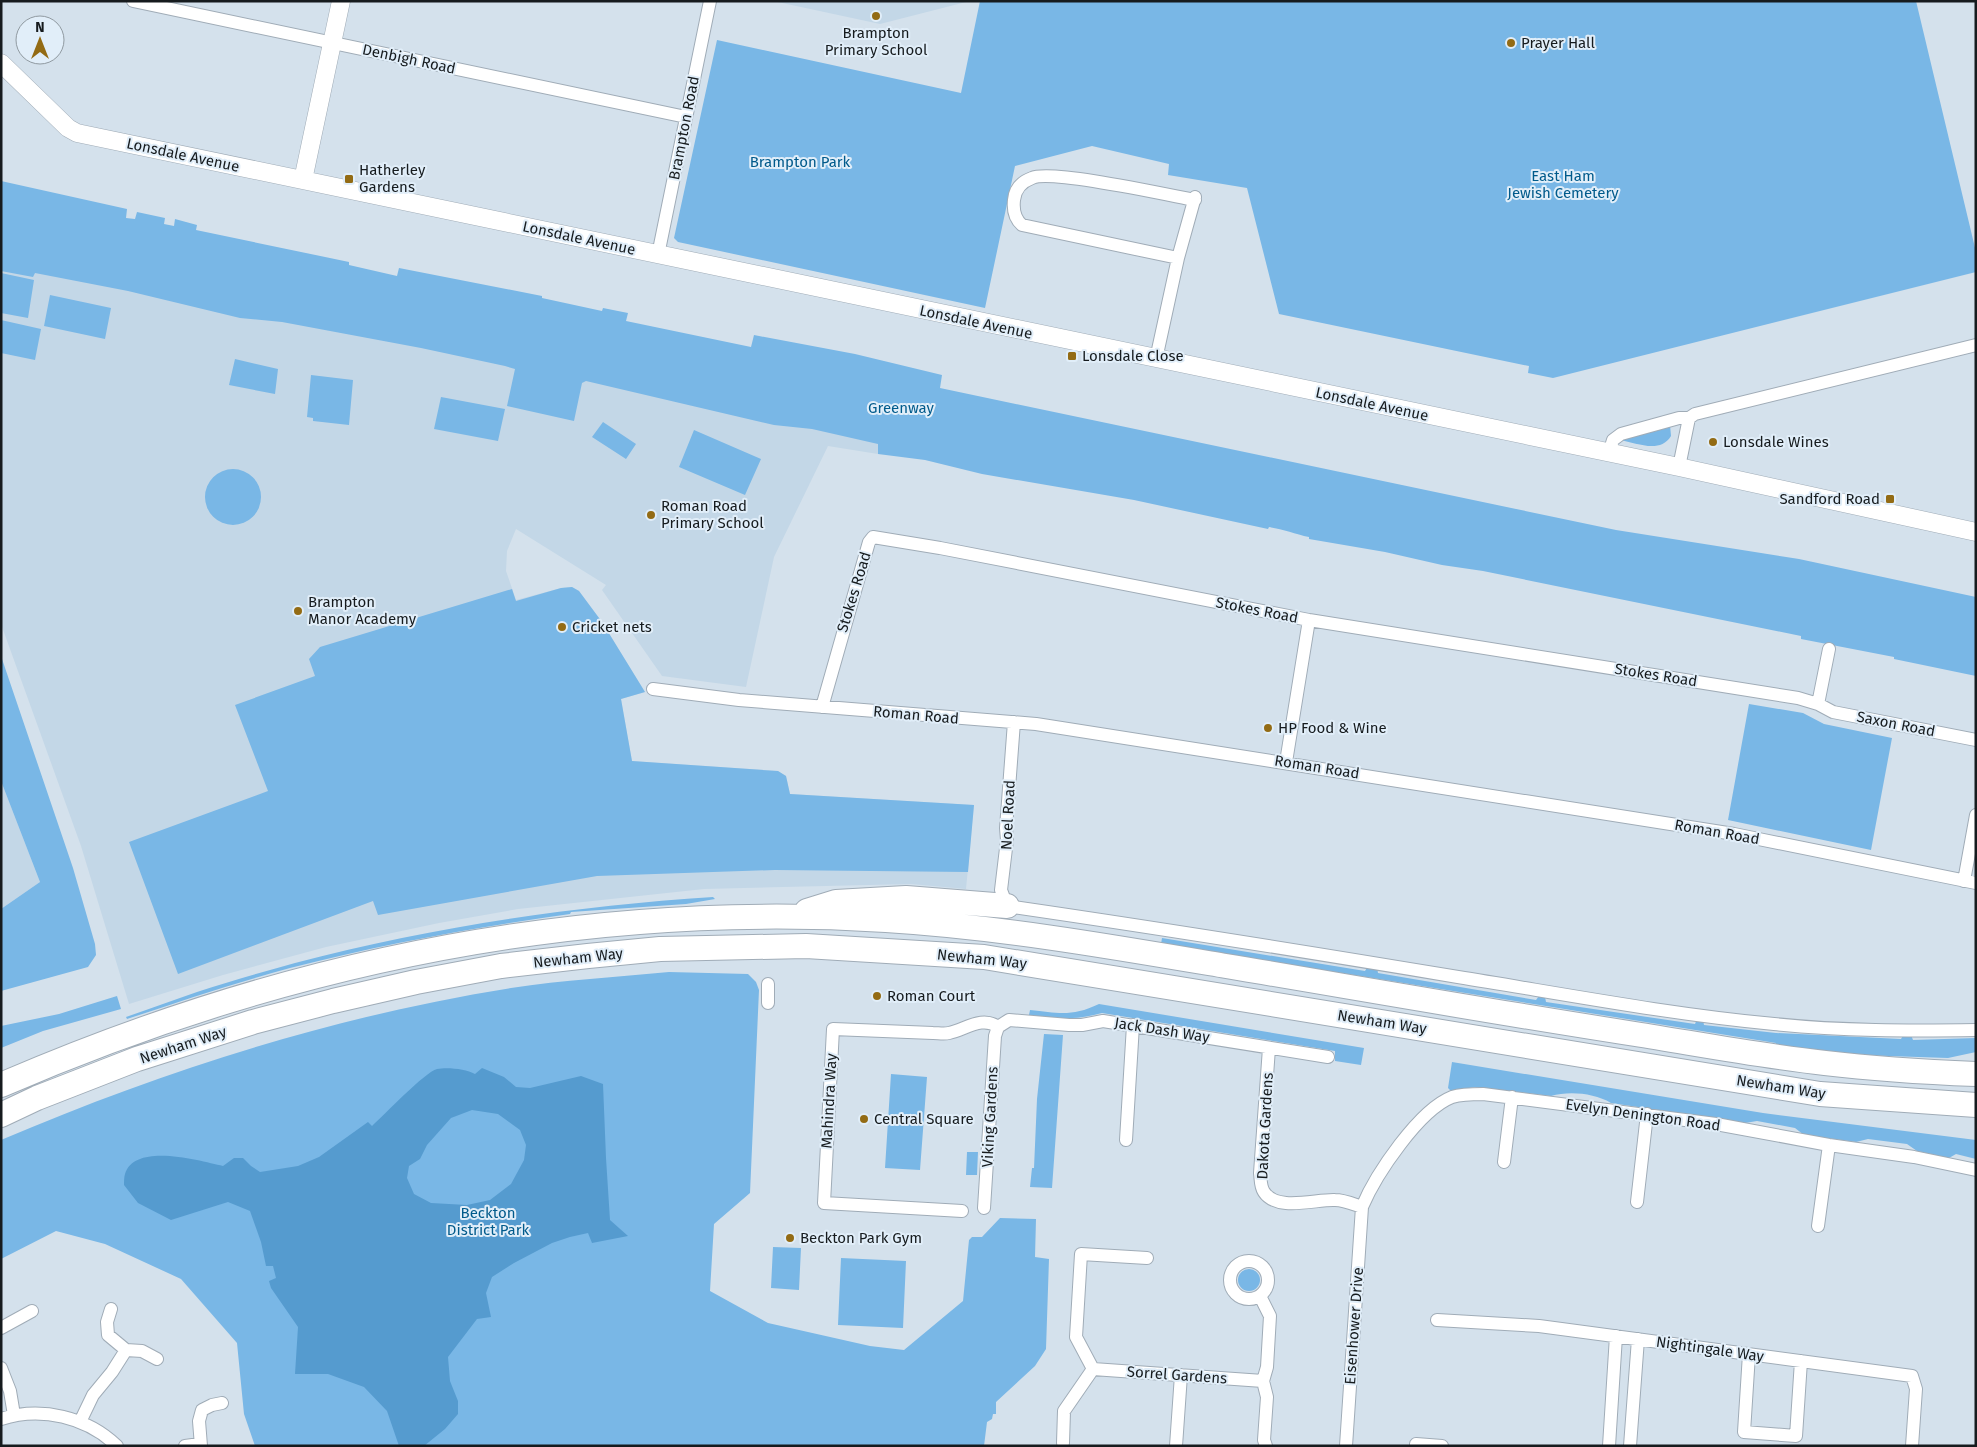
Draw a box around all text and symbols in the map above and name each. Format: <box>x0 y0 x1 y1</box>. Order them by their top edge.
marker: Brampton Primary School <box>870 10 882 22</box>
north arrow <box>15 15 65 65</box>
text: N <box>35 19 45 36</box>
place label: Brampton Primary School <box>825 24 928 59</box>
place label: Prayer Hall <box>1521 34 1595 52</box>
marker: Prayer Hall <box>1505 37 1517 49</box>
street label: Denbigh Road <box>361 40 457 78</box>
street label: Brampton Road <box>665 74 703 182</box>
street label: Lonsdale Avenue <box>125 134 241 176</box>
park label: Brampton Park <box>750 153 851 171</box>
place label: Hatherley Gardens <box>359 161 426 196</box>
park label: East Ham Jewish Cemetery <box>1507 167 1619 202</box>
marker: Hatherley Gardens <box>343 173 355 185</box>
street label: Lonsdale Avenue <box>521 217 637 259</box>
street label: Lonsdale Avenue <box>918 301 1034 343</box>
place label: Lonsdale Close <box>1082 347 1184 365</box>
marker: Lonsdale Close <box>1066 350 1078 362</box>
street label: Lonsdale Avenue <box>1314 383 1430 425</box>
park label: Greenway <box>868 399 935 417</box>
place label: Lonsdale Wines <box>1723 433 1829 451</box>
marker: Lonsdale Wines <box>1707 436 1719 448</box>
place label: Sandford Road <box>1779 490 1880 508</box>
marker: Sandford Road <box>1884 493 1896 505</box>
place label: Roman Road Primary School <box>661 497 764 532</box>
marker: Roman Road Primary School <box>645 509 657 521</box>
street label: Stokes Road <box>833 549 875 635</box>
place label: Brampton Manor Academy <box>308 593 417 628</box>
street label: Stokes Road <box>1214 593 1300 627</box>
marker: Brampton Manor Academy <box>292 605 304 617</box>
place label: Cricket nets <box>572 618 652 636</box>
marker: Cricket nets <box>556 621 568 633</box>
street label: Stokes Road <box>1613 660 1699 690</box>
street label: Roman Road <box>872 702 960 728</box>
street label: Saxon Road <box>1855 708 1937 740</box>
place label: HP Food & Wine <box>1278 719 1387 737</box>
marker: HP Food & Wine <box>1262 722 1274 734</box>
street label: Roman Road <box>1273 751 1361 783</box>
street label: Noel Road <box>997 780 1019 850</box>
street label: Roman Road <box>1673 816 1761 848</box>
street label: Newham Way <box>532 944 624 972</box>
street label: Newham Way <box>936 945 1028 973</box>
place label: Roman Court <box>887 987 976 1005</box>
marker: Roman Court <box>871 990 883 1002</box>
street label: Newham Way <box>1336 1006 1429 1038</box>
street label: Jack Dash Way <box>1113 1014 1211 1047</box>
street label: Newham Way <box>137 1022 229 1067</box>
street label: Mahindra Way <box>818 1052 841 1149</box>
street label: Viking Gardens <box>978 1066 1002 1168</box>
street label: Newham Way <box>1735 1071 1828 1103</box>
street label: Dakota Gardens <box>1253 1072 1277 1180</box>
street label: Evelyn Denington Road <box>1564 1095 1722 1135</box>
place label: Central Square <box>874 1110 974 1128</box>
marker: Central Square <box>858 1113 870 1125</box>
park label: Beckton District Park <box>447 1204 530 1239</box>
place label: Beckton Park Gym <box>800 1229 922 1247</box>
marker: Beckton Park Gym <box>784 1232 796 1244</box>
street label: Eisenhower Drive <box>1341 1267 1367 1385</box>
street label: Nightingale Way <box>1655 1333 1766 1366</box>
street label: Sorrel Gardens <box>1126 1363 1228 1387</box>

